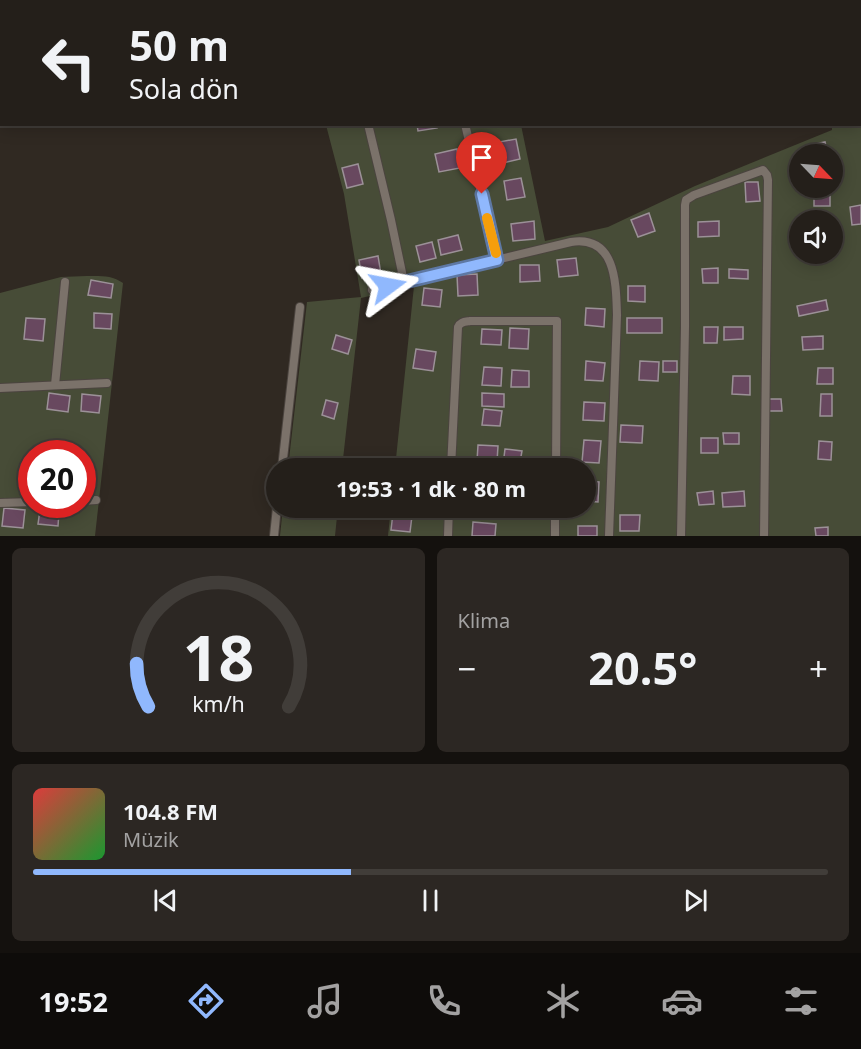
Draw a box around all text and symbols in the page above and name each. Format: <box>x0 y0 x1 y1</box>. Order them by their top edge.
text: 50 m <box>129 16 229 73</box>
icon: left <box>30 24 108 102</box>
text: Sola dön <box>129 70 239 107</box>
pin <box>456 132 507 194</box>
icon: arrive <box>465 141 498 174</box>
north arrow <box>789 144 843 198</box>
map controls <box>789 144 843 264</box>
button: sound <box>789 210 843 264</box>
position arrow <box>356 254 420 318</box>
speed limit sign: 20 <box>18 440 96 518</box>
text: 19:53 · 1 dk · 80 m <box>336 473 526 503</box>
text: Klima <box>458 607 510 634</box>
text: 18 <box>183 614 254 699</box>
text: 20.5° <box>588 637 697 698</box>
text: − <box>458 646 476 691</box>
text: + <box>809 646 828 691</box>
text: km/h <box>192 689 245 718</box>
text: 104.8 FM <box>123 796 218 826</box>
text: Müzik <box>123 826 179 853</box>
icon: previous <box>149 884 182 917</box>
icon: pause <box>414 884 447 917</box>
icon: next <box>679 884 712 917</box>
icon: directions <box>185 980 227 1022</box>
icon: music <box>304 980 346 1022</box>
icon: phone <box>423 980 465 1022</box>
icon: climate <box>542 980 584 1022</box>
icon: car <box>661 980 703 1022</box>
icon: filters <box>780 980 822 1022</box>
text: 19:52 <box>39 983 108 1020</box>

